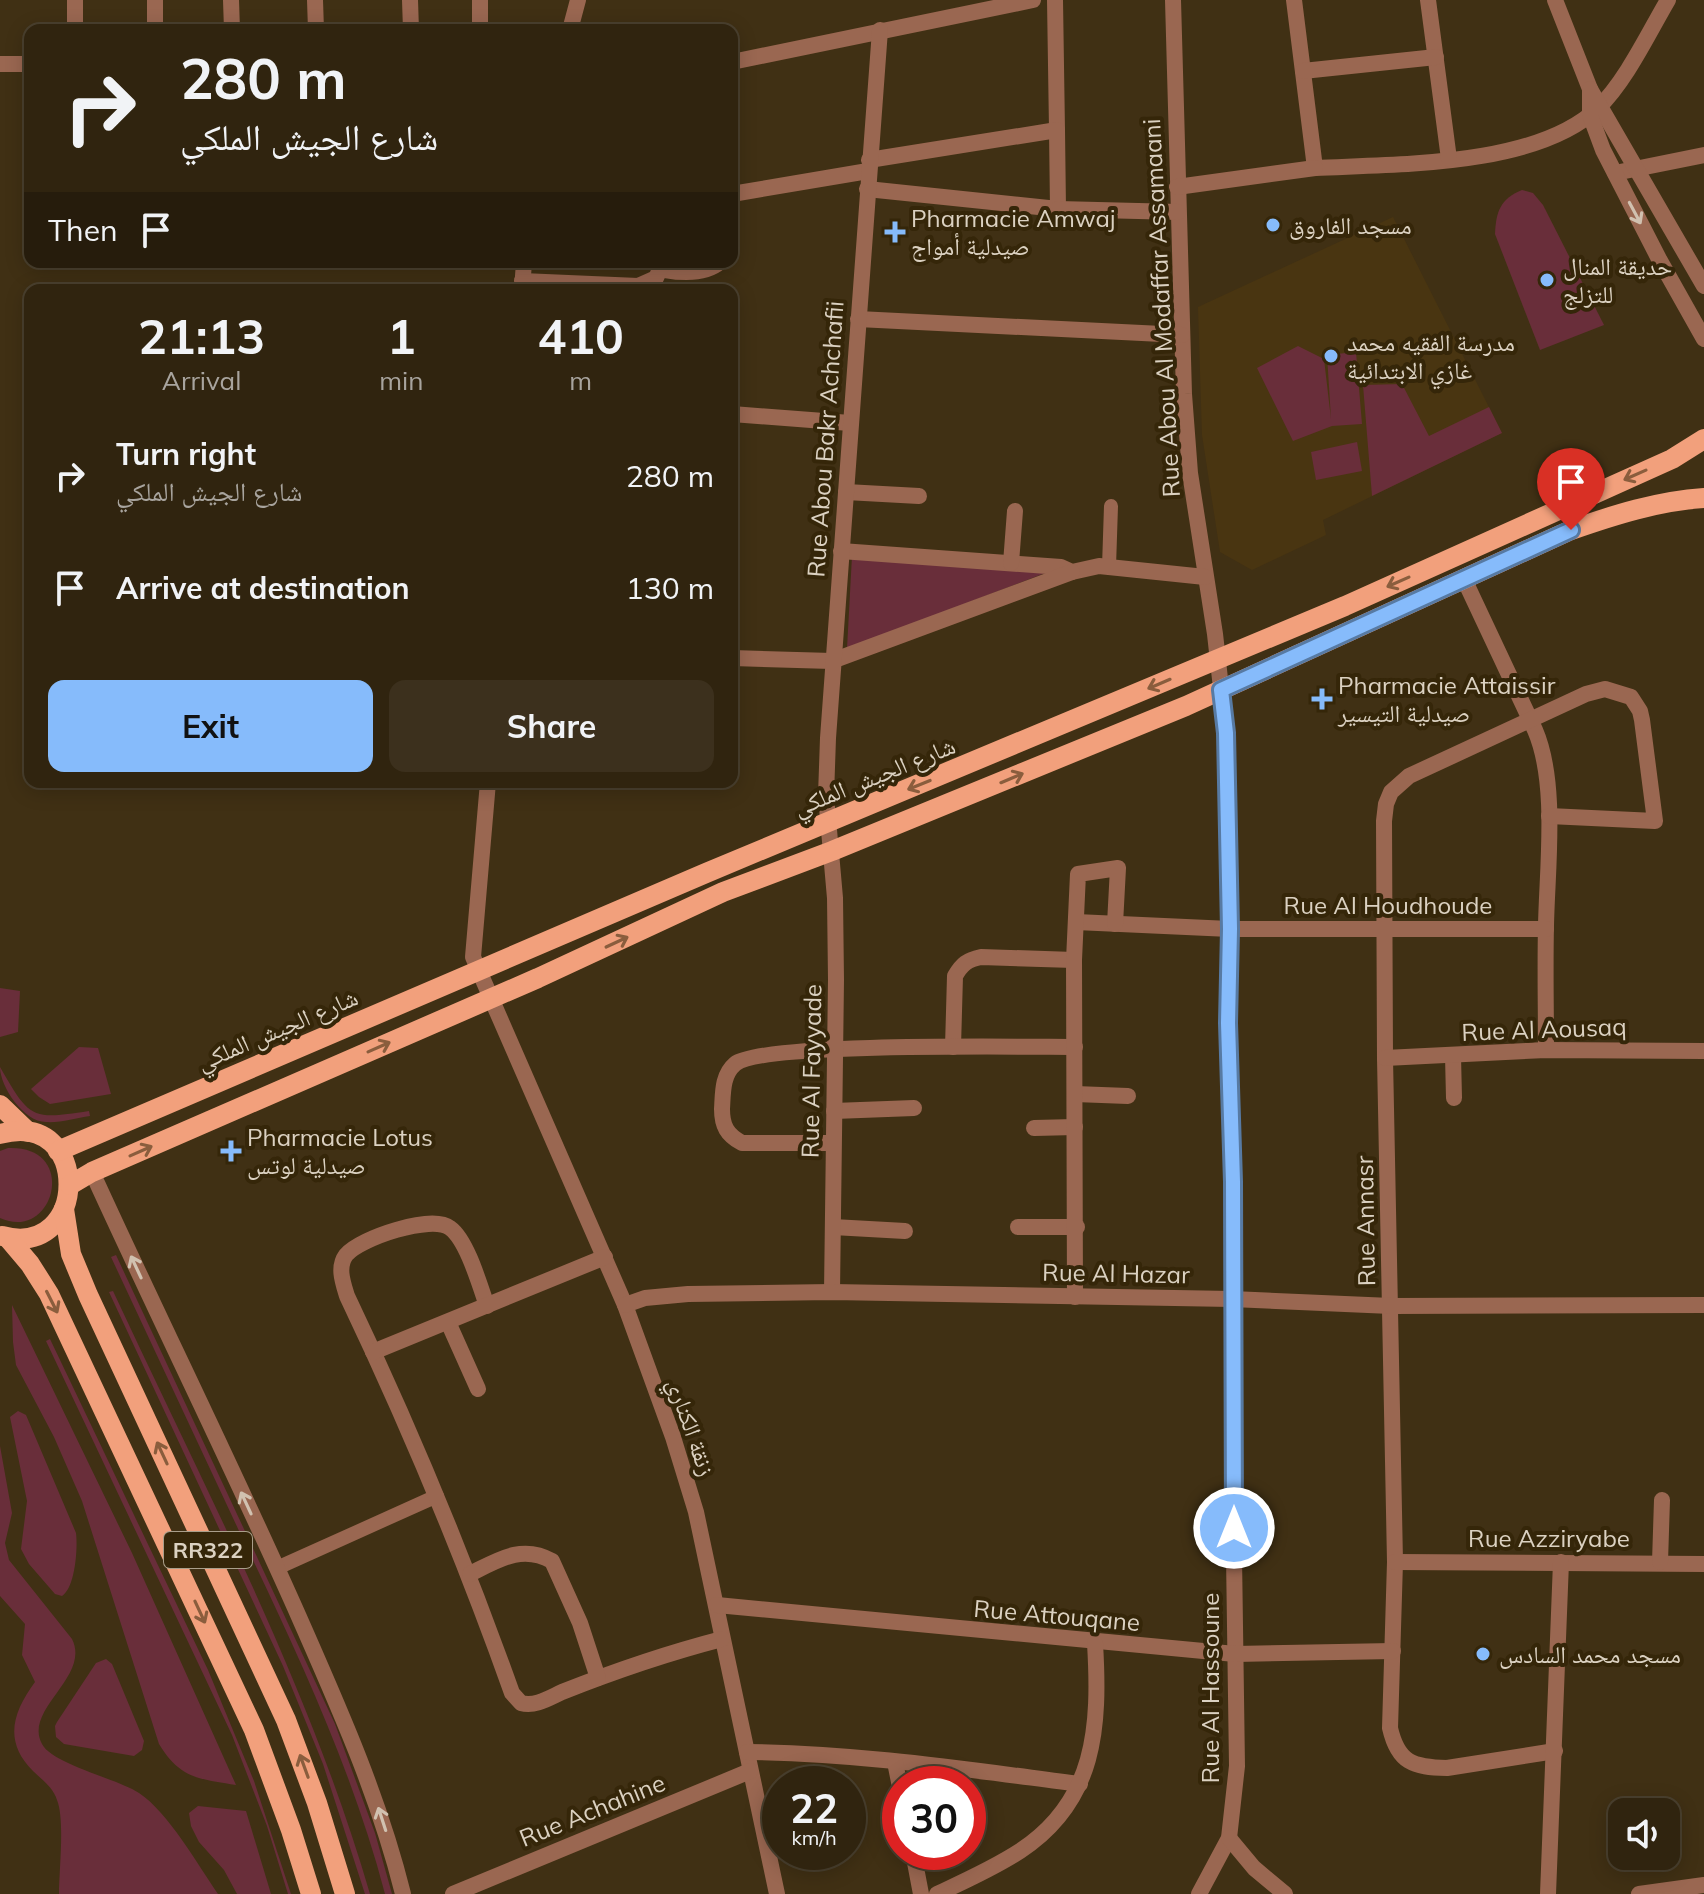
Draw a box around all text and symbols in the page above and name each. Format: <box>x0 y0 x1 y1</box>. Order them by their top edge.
text: 280 m <box>180 43 347 113</box>
icon: right <box>48 56 152 160</box>
text: شارع الجيش الملكي <box>180 114 438 159</box>
street label: Rue Abou Al Modaffar Assamaani <box>1136 118 1186 498</box>
one-way arrow <box>1628 201 1644 225</box>
place label: Pharmacie Amwaj صيدلية أمواج <box>911 203 1116 262</box>
icon: arrive <box>134 208 178 252</box>
place label: مسجد الفاروق <box>1289 210 1412 240</box>
text: Then <box>48 211 118 249</box>
marker: مسجد الفاروق <box>1264 216 1282 234</box>
marker: Pharmacie Amwaj صيدلية أمواج <box>886 223 904 241</box>
place label: حديقة المنال للتزلج <box>1563 251 1672 310</box>
marker: حديقة المنال للتزلج <box>1538 271 1556 289</box>
street label: Rue Abou Bakr Achchafii <box>800 300 850 578</box>
text: 21:13 <box>138 306 265 366</box>
text: 1 <box>387 306 416 366</box>
text: 410 <box>538 306 624 366</box>
place label: مدرسة الفقيه محمد غازي الابتدائية <box>1347 327 1515 390</box>
marker: مدرسة الفقيه محمد غازي الابتدائية <box>1322 347 1340 365</box>
text: Arrival <box>162 364 241 397</box>
text: min <box>379 364 423 397</box>
text: m <box>569 364 592 397</box>
text: Turn right <box>116 435 256 473</box>
pin <box>1537 448 1605 530</box>
icon: right <box>48 454 92 498</box>
text: 280 m <box>626 457 714 495</box>
icon: arrive <box>1549 460 1593 504</box>
one-way arrow <box>1624 469 1648 484</box>
text: شارع الجيش الملكي <box>116 475 302 508</box>
icon: arrive <box>48 566 92 610</box>
text: Arrive at destination <box>116 569 410 607</box>
text: 130 m <box>626 569 714 607</box>
one-way arrow <box>1387 576 1411 591</box>
place label: Pharmacie Attaissir صيدلية التيسير <box>1337 670 1556 728</box>
one-way arrow <box>1147 678 1172 693</box>
button: Exit <box>48 680 373 772</box>
button: Share <box>389 680 714 772</box>
marker: Pharmacie Attaissir صيدلية التيسير <box>1313 690 1331 708</box>
street label: شارع الجيش الملكي <box>789 730 961 827</box>
one-way arrow <box>999 769 1024 784</box>
one-way arrow <box>907 779 932 793</box>
street label: Rue Al Houdhoude <box>1284 890 1492 920</box>
one-way arrow <box>604 933 628 948</box>
street label: شارع الجيش الملكي <box>192 982 364 1081</box>
street label: Rue Al Fayyade <box>794 984 828 1158</box>
street label: Rue Al Aousaq <box>1461 1011 1627 1047</box>
one-way arrow <box>366 1039 391 1054</box>
place label: Pharmacie Lotus صيدلية لوتس <box>247 1122 433 1180</box>
marker: Pharmacie Lotus صيدلية لوتس <box>222 1142 240 1160</box>
one-way arrow <box>128 1143 153 1158</box>
street label: Rue Annasr <box>1349 1155 1381 1287</box>
one-way arrow <box>128 1256 143 1280</box>
street label: Rue Al Hazar <box>1042 1257 1190 1289</box>
one-way arrow <box>45 1289 61 1313</box>
street label: زنقة الكناري <box>657 1374 723 1481</box>
one-way arrow <box>154 1441 169 1465</box>
position arrow <box>1192 1486 1276 1570</box>
one-way arrow <box>238 1491 253 1515</box>
street label: Rue Azziryabe <box>1468 1523 1630 1553</box>
road number: RR322 <box>164 1532 252 1568</box>
street label: Rue Attouqane <box>973 1593 1141 1637</box>
street label: Rue Al Hassoune <box>1195 1593 1225 1783</box>
one-way arrow <box>193 1600 208 1624</box>
place label: مسجد محمد السادس <box>1499 1639 1681 1669</box>
marker: مسجد محمد السادس <box>1474 1645 1492 1663</box>
one-way arrow <box>296 1755 310 1779</box>
speed limit sign: 30 <box>882 1766 986 1870</box>
street label: Rue Achahine <box>515 1767 669 1853</box>
text: 22 <box>790 1783 838 1833</box>
map controls <box>1608 1798 1680 1870</box>
button: sound <box>1608 1798 1680 1870</box>
one-way arrow <box>373 1807 388 1832</box>
text: km/h <box>791 1825 837 1850</box>

